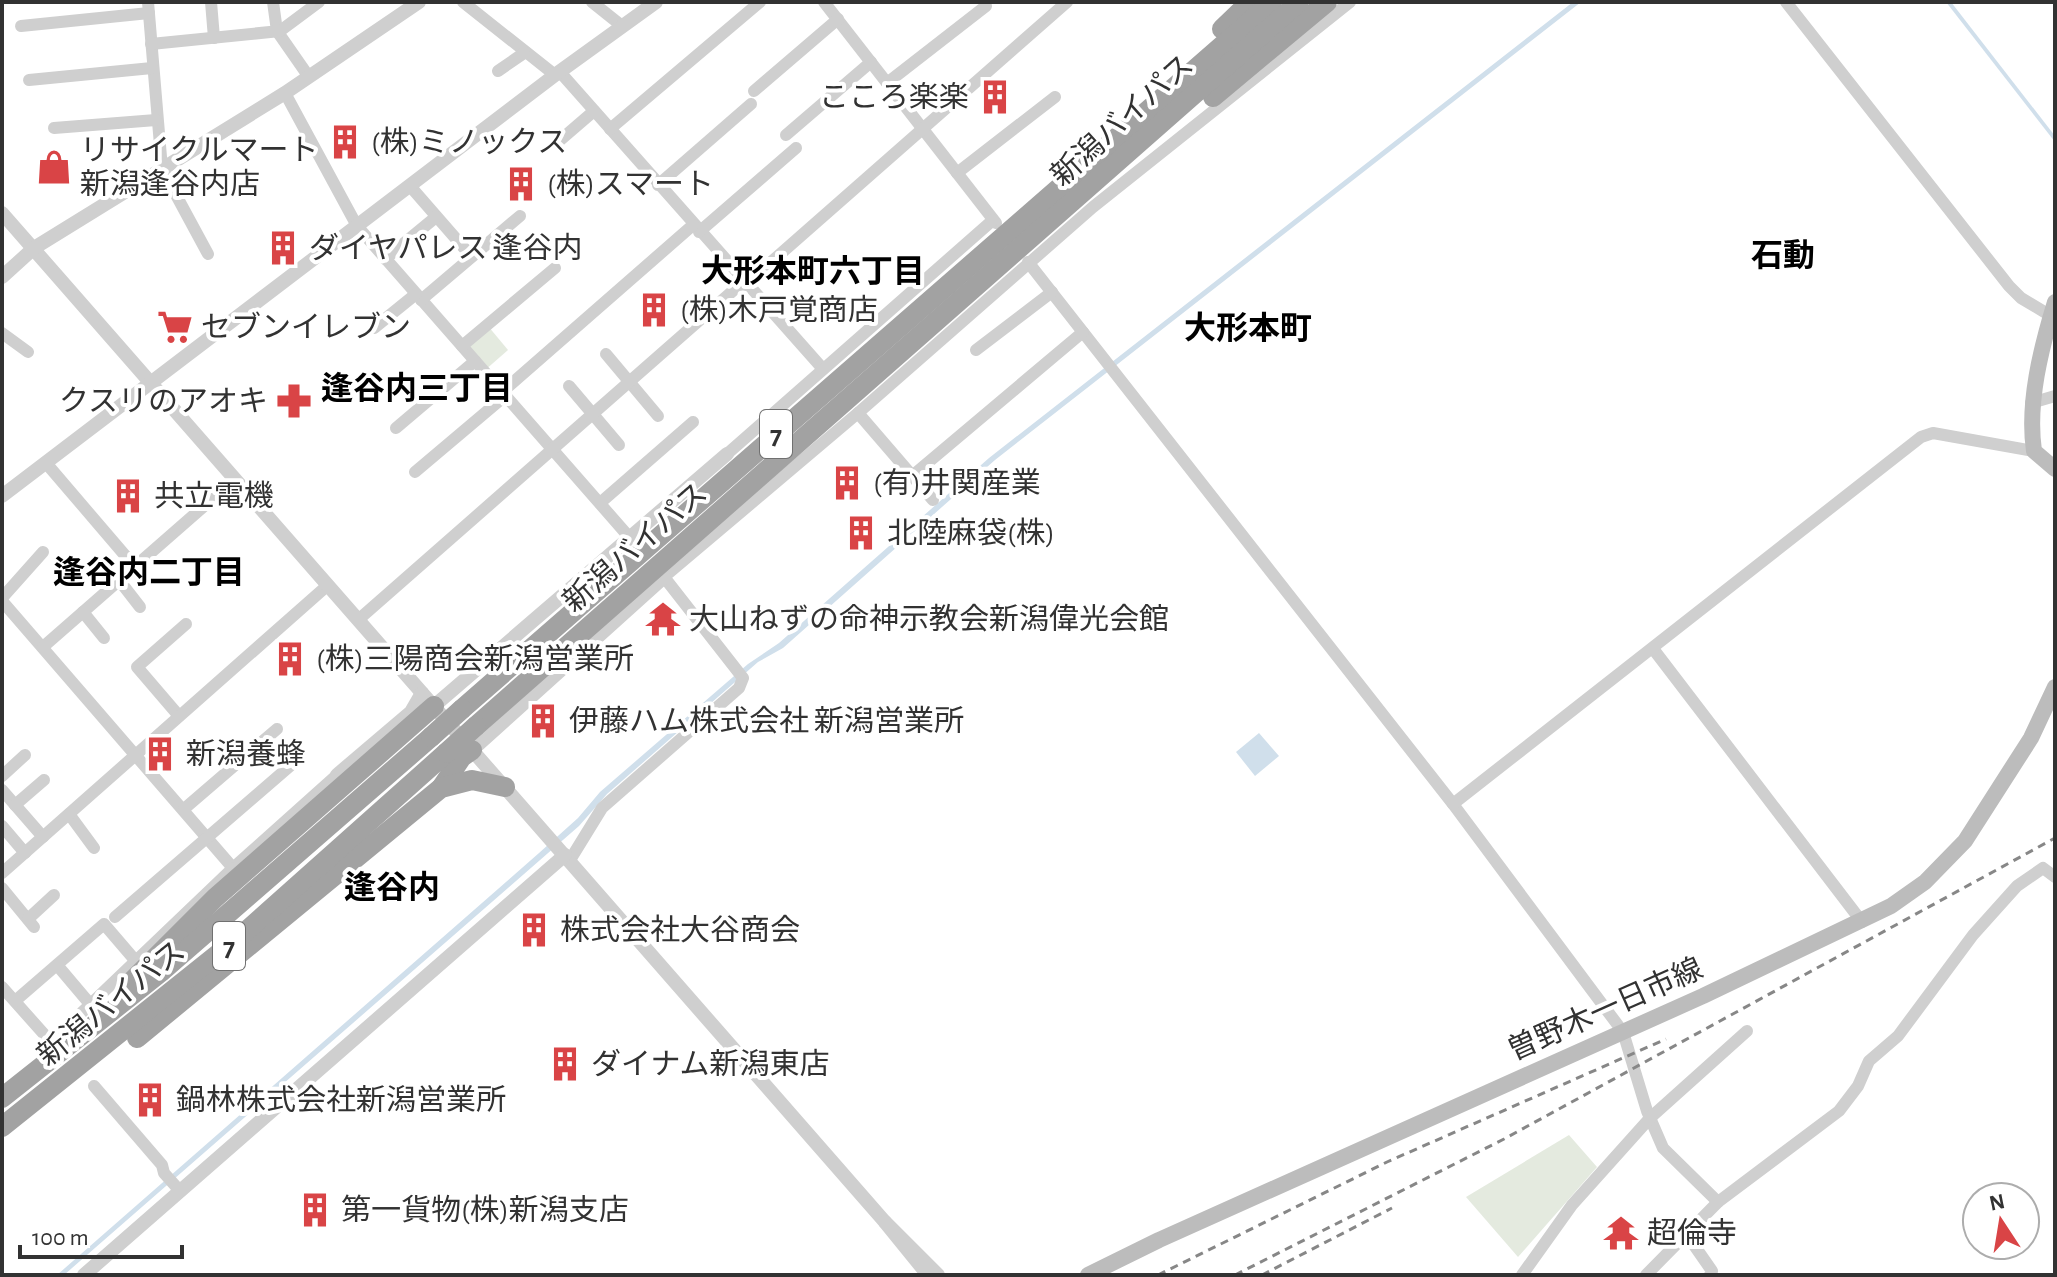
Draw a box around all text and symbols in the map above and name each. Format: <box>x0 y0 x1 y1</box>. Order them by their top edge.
street label: 新潟バイパス <box>1045 48 1199 192</box>
building icon: こころ楽楽 <box>976 78 1014 116</box>
place label: こころ楽楽 <box>819 81 969 113</box>
building icon: (株)ミノックス <box>326 123 364 161</box>
place label: (株)ミノックス <box>371 126 567 158</box>
place label: リサイクルマート 新潟逢谷内店 <box>80 135 319 200</box>
shop icon: リサイクルマート 新潟逢谷内店 <box>35 148 73 186</box>
building icon: (株)スマート <box>502 165 540 203</box>
place label: (株)スマート <box>547 168 714 200</box>
building icon: ダイヤパレス 逢谷内 <box>264 229 302 267</box>
place label: ダイヤパレス 逢谷内 <box>309 232 582 264</box>
district label: 石動 <box>1751 238 1815 272</box>
district label: 大形本町六丁目 <box>701 254 925 288</box>
building icon: (株)木戸覚商店 <box>635 291 673 329</box>
place label: (株)木戸覚商店 <box>680 294 878 326</box>
supermarket icon: セブンイレブン <box>156 308 194 346</box>
place label: セブンイレブン <box>201 311 411 343</box>
district label: 大形本町 <box>1184 311 1312 345</box>
district label: 逢谷内三丁目 <box>321 371 513 405</box>
pharmacy icon: クスリのアオキ <box>275 382 313 420</box>
place label: クスリのアオキ <box>59 386 268 417</box>
road number: 7 <box>760 410 792 458</box>
building icon: (有)井関産業 <box>828 464 866 502</box>
place label: (有)井関産業 <box>873 467 1041 499</box>
street label: 新潟バイパス <box>557 476 713 618</box>
building icon: 共立電機 <box>109 477 147 515</box>
place label: 共立電機 <box>154 480 274 512</box>
building icon: 北陸麻袋(株) <box>842 514 880 552</box>
place label: 北陸麻袋(株) <box>887 517 1055 549</box>
district label: 逢谷内二丁目 <box>53 555 245 589</box>
temple icon: 大山ねずの命神示教会新潟偉光会館 <box>644 600 682 638</box>
place label: 大山ねずの命神示教会新潟偉光会館 <box>689 603 1169 635</box>
building icon: (株)三陽商会新潟営業所 <box>271 640 309 678</box>
place label: (株)三陽商会新潟営業所 <box>316 643 634 675</box>
building icon: 伊藤ハム株式会社 新潟営業所 <box>524 702 562 740</box>
place label: 伊藤ハム株式会社 新潟営業所 <box>569 705 964 737</box>
building icon: 新潟養蜂 <box>141 735 179 773</box>
place label: 新潟養蜂 <box>186 738 306 770</box>
district label: 逢谷内 <box>344 870 440 904</box>
building icon: 株式会社大谷商会 <box>515 911 553 949</box>
place label: 株式会社大谷商会 <box>560 914 800 946</box>
road number: 7 <box>213 922 245 970</box>
street label: 新潟バイパス <box>31 934 191 1072</box>
street label: 曽野木一日市線 <box>1503 952 1707 1066</box>
building icon: ダイナム新潟東店 <box>546 1045 584 1083</box>
place label: ダイナム新潟東店 <box>591 1048 830 1080</box>
building icon: 鍋林株式会社新潟営業所 <box>131 1081 169 1119</box>
place label: 鍋林株式会社新潟営業所 <box>176 1084 506 1116</box>
north arrow <box>1961 1181 2041 1261</box>
text: N <box>1987 1190 2007 1215</box>
building icon: 第一貨物(株)新潟支店 <box>296 1191 334 1229</box>
place label: 第一貨物(株)新潟支店 <box>341 1194 629 1226</box>
scale bar <box>20 1209 182 1259</box>
temple icon: 超倫寺 <box>1602 1214 1640 1252</box>
place label: 超倫寺 <box>1647 1217 1737 1249</box>
text: 100 m <box>32 1226 89 1250</box>

